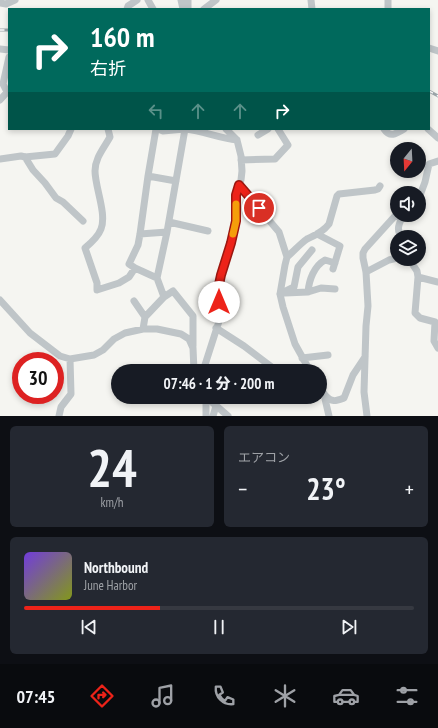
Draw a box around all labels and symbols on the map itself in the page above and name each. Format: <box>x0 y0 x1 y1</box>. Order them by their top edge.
north arrow <box>390 142 426 178</box>
pin <box>242 191 276 225</box>
position arrow <box>198 281 240 323</box>
speed limit sign: 30 <box>12 352 64 404</box>

